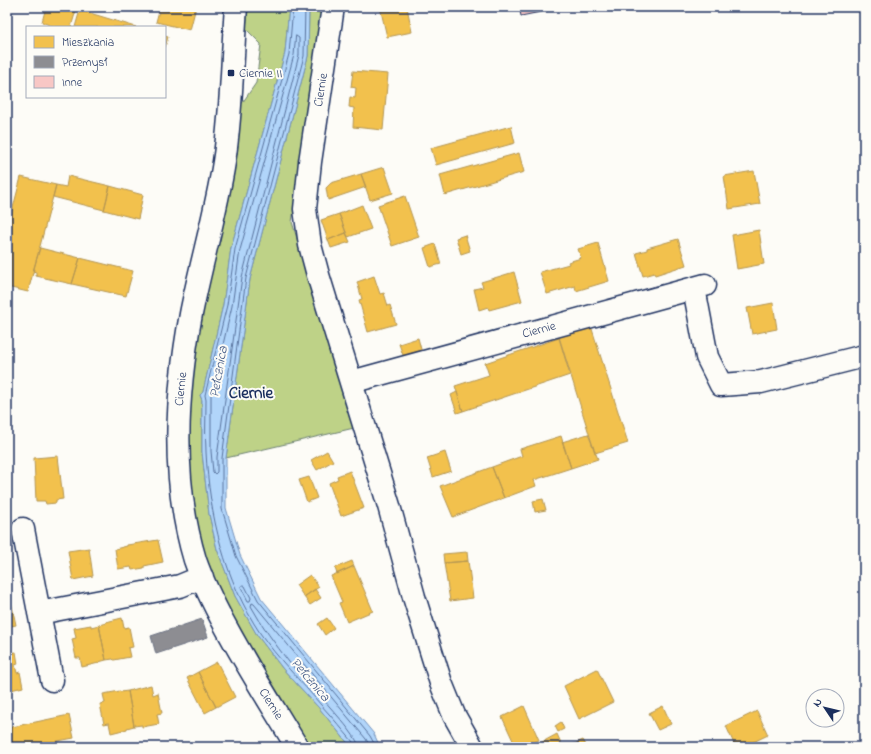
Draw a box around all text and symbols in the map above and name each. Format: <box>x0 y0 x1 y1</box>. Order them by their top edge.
legend <box>26 26 166 98</box>
text: Mieszkania <box>62 34 114 52</box>
text: Przemysł <box>62 54 107 73</box>
place label: Ciernie II <box>239 64 282 83</box>
marker: Ciernie II <box>226 68 236 78</box>
street label: Ciernie <box>309 72 333 108</box>
text: Inne <box>62 74 83 92</box>
street label: Ciernie <box>520 316 558 344</box>
water label: Pełcznica <box>204 344 234 399</box>
street label: Ciernie <box>170 371 192 407</box>
district label: Ciernie <box>229 381 275 406</box>
water label: Pełcznica <box>285 653 335 707</box>
street label: Ciernie <box>254 685 288 724</box>
north arrow <box>805 688 845 728</box>
text: N <box>809 695 826 710</box>

